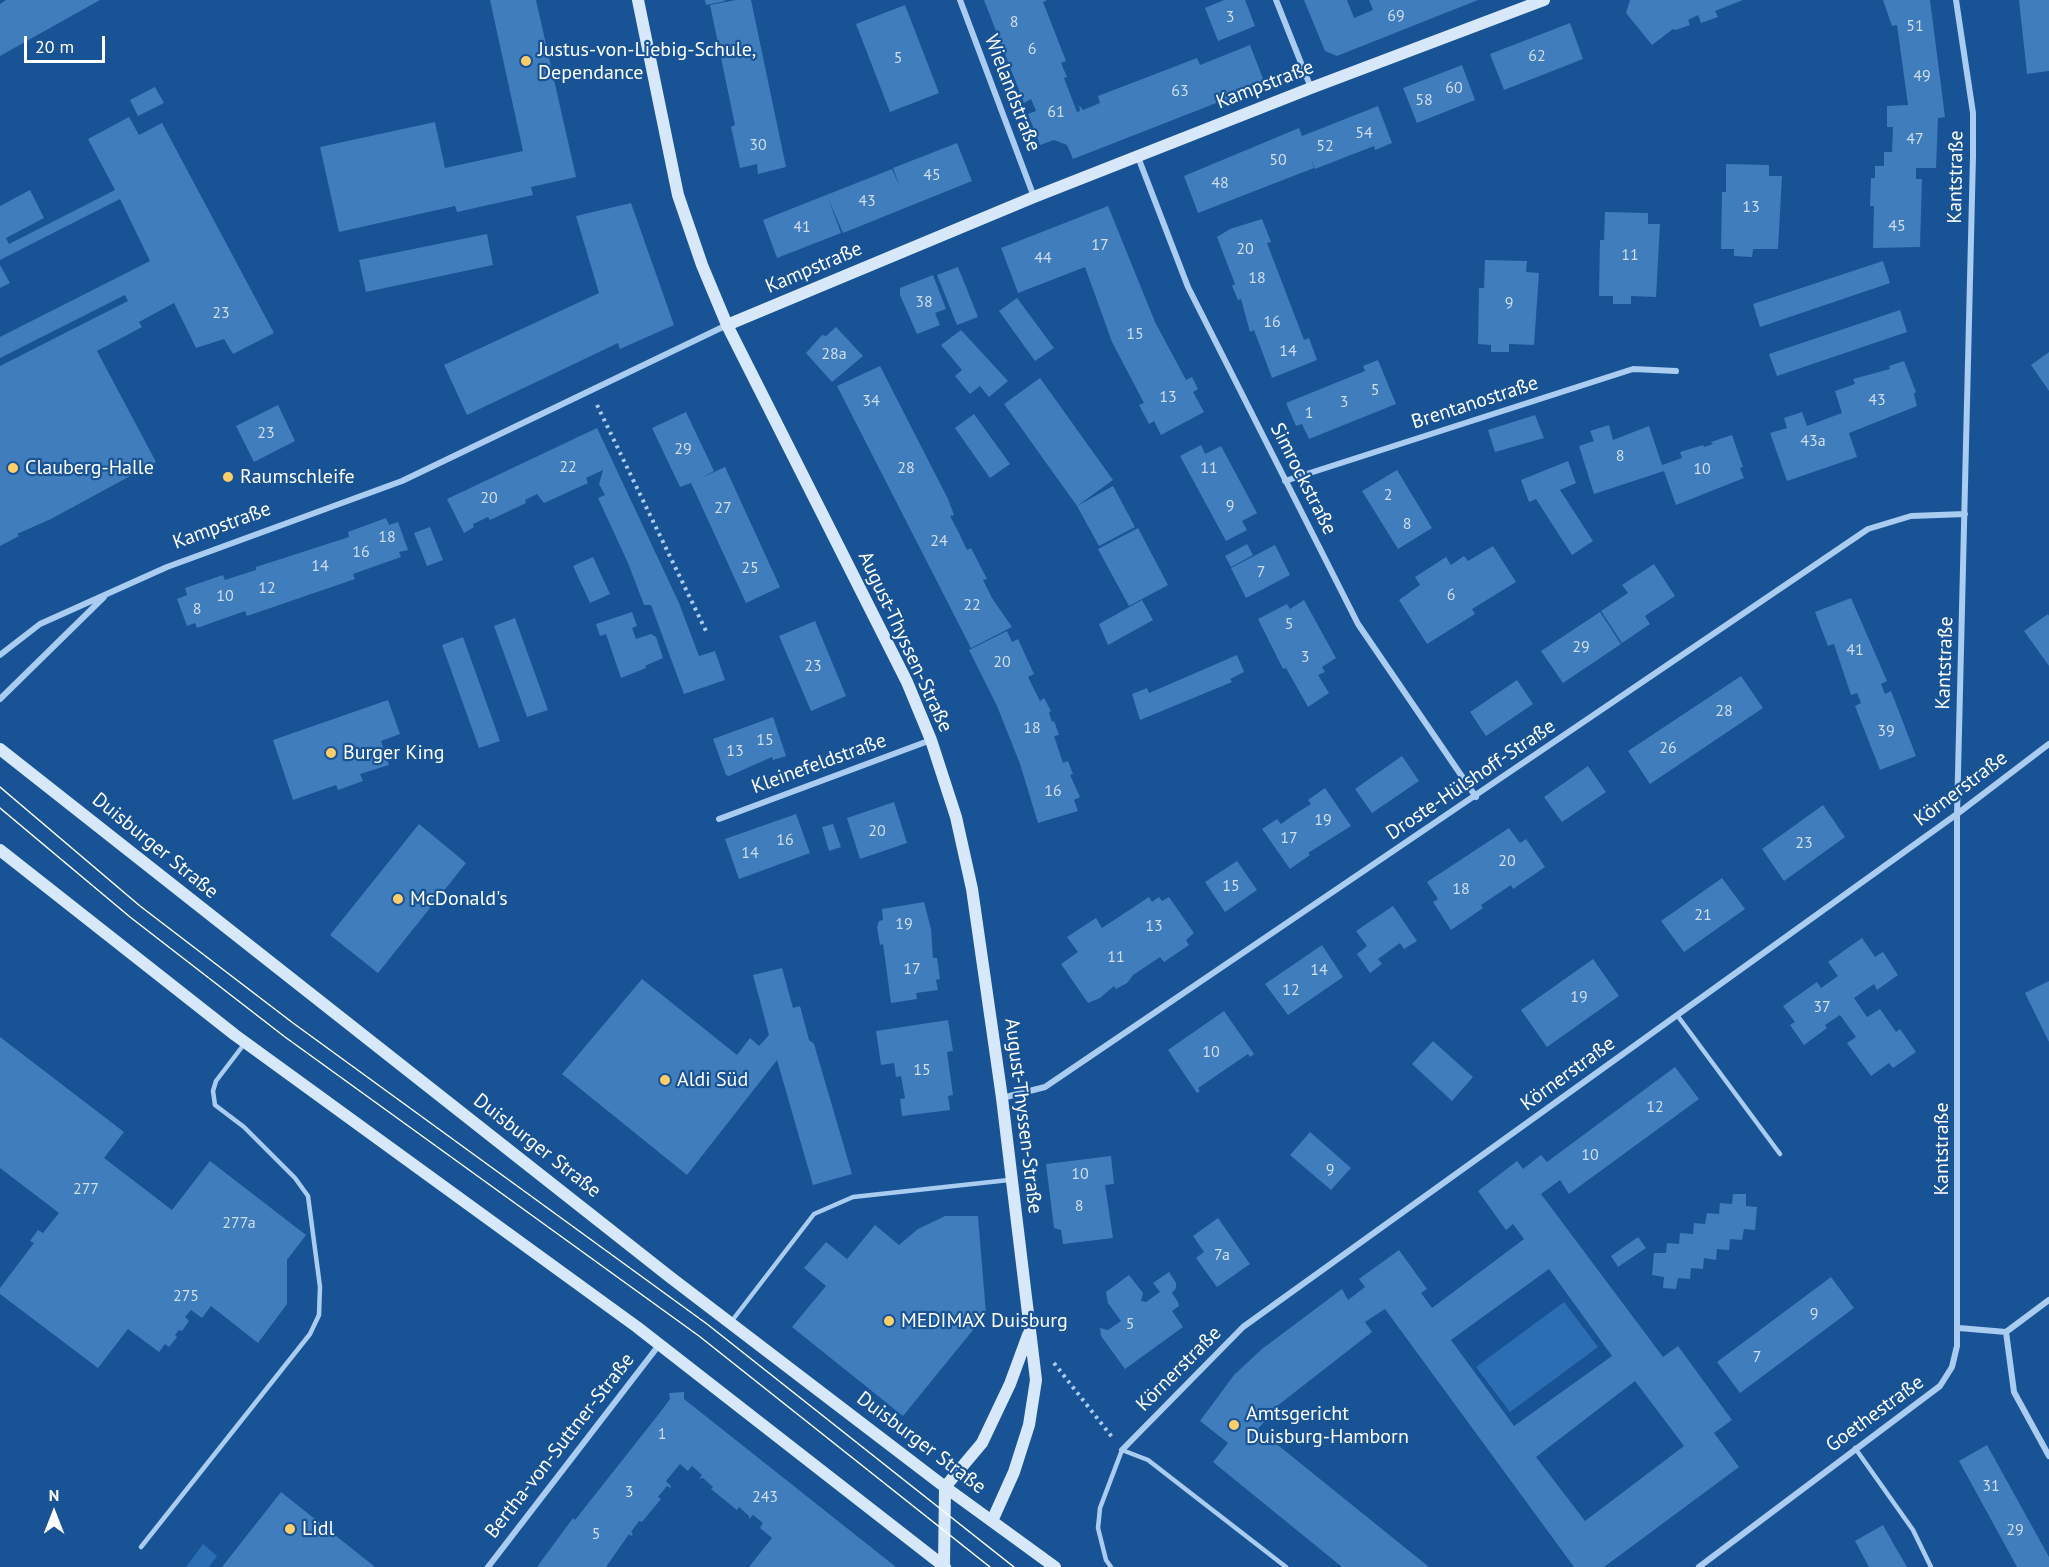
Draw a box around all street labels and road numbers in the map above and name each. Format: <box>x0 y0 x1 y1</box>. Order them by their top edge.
street label: Wielandstraße <box>979 31 1045 155</box>
street label: Kampstraße <box>1213 55 1317 115</box>
street label: Kantstraße <box>1943 130 1969 224</box>
street label: Kampstraße <box>762 237 866 299</box>
street label: Brentanostraße <box>1409 371 1541 435</box>
street label: Simrockstraße <box>1265 419 1341 539</box>
street label: Kampstraße <box>170 497 274 555</box>
street label: August-Thyssen-Straße <box>853 548 957 736</box>
street label: Kantstraße <box>1931 616 1959 710</box>
street label: Droste-Hülshoff-Straße <box>1382 714 1560 846</box>
street label: Kleinefeldstraße <box>748 729 890 799</box>
street label: Körnerstraße <box>1910 746 2012 832</box>
street label: Duisburger Straße <box>87 788 223 904</box>
street label: August-Thyssen-Straße <box>999 1017 1047 1215</box>
street label: Körnerstraße <box>1516 1032 1620 1116</box>
street label: Duisburger Straße <box>468 1089 606 1203</box>
street label: Kantstraße <box>1930 1102 1954 1196</box>
street label: Körnerstraße <box>1131 1321 1227 1417</box>
street label: Bertha-von-Suttner-Straße <box>480 1349 640 1543</box>
street label: Goethestraße <box>1821 1371 1929 1457</box>
street label: Duisburger Straße <box>852 1387 990 1499</box>

